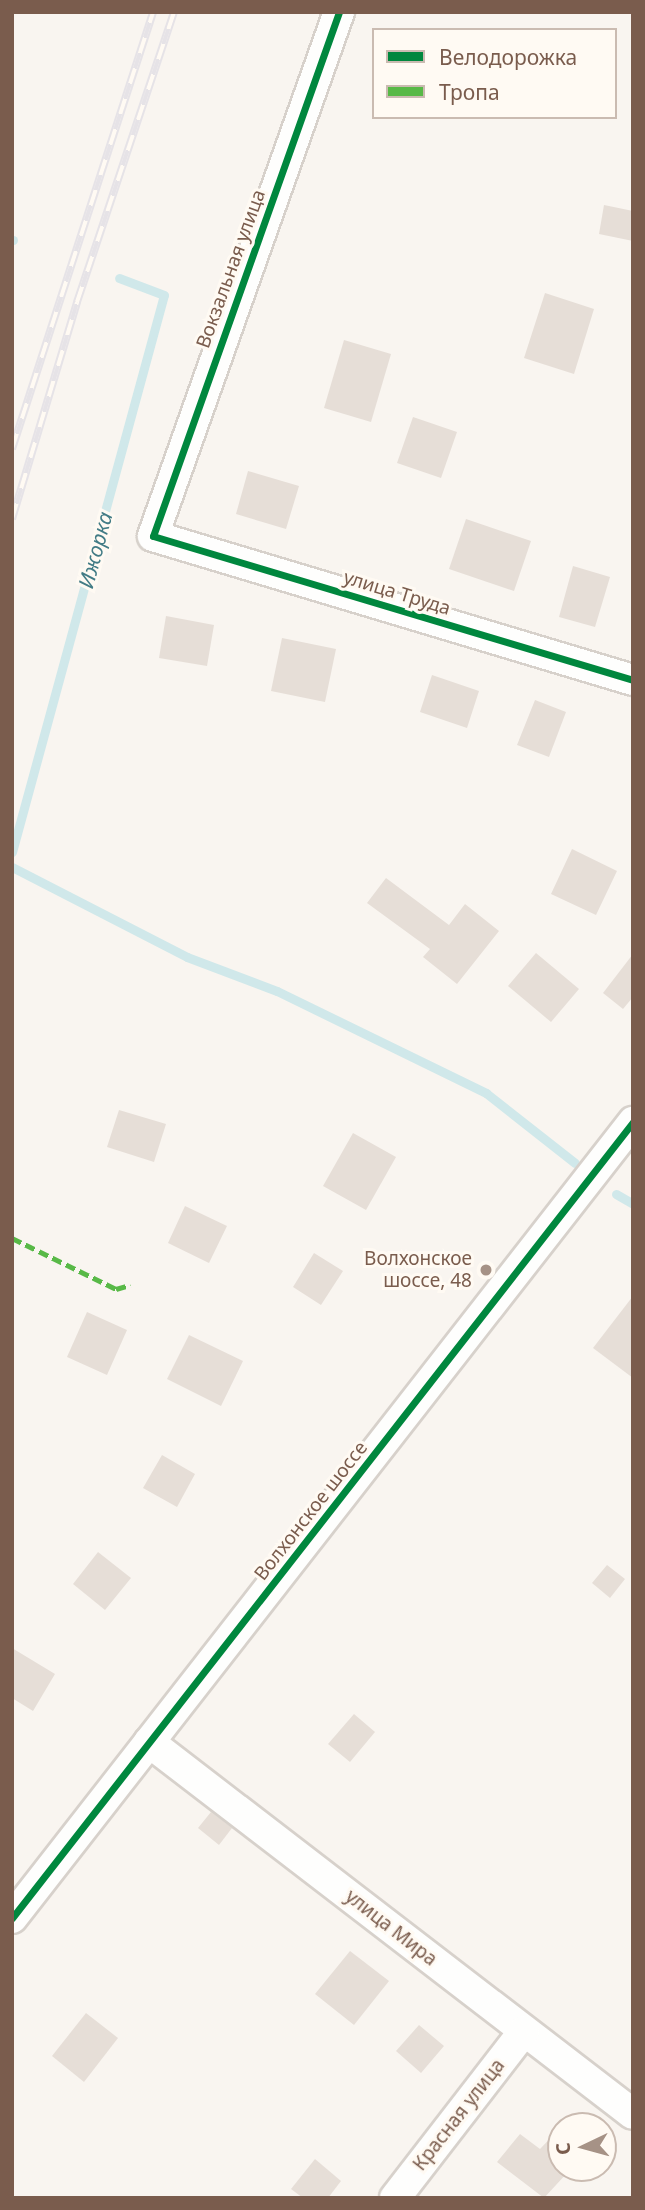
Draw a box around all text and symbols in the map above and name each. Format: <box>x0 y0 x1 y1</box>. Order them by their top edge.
legend <box>372 28 617 119</box>
text: Велодорожка <box>439 43 577 71</box>
text: Тропа <box>439 78 500 106</box>
street label: Вокзальная улица <box>192 187 270 351</box>
water label: Ижорка <box>73 509 117 591</box>
street label: улица Труда <box>341 566 453 620</box>
place label: Волхонское шоссе, 48 <box>364 1248 472 1292</box>
marker: Волхонское шоссе, 48 <box>478 1262 494 1278</box>
street label: Волхонское шоссе <box>250 1437 372 1585</box>
street label: улица Мира <box>341 1885 441 1971</box>
street label: Красная улица <box>408 2055 510 2175</box>
north arrow <box>547 2112 617 2182</box>
text: С <box>550 2141 577 2156</box>

